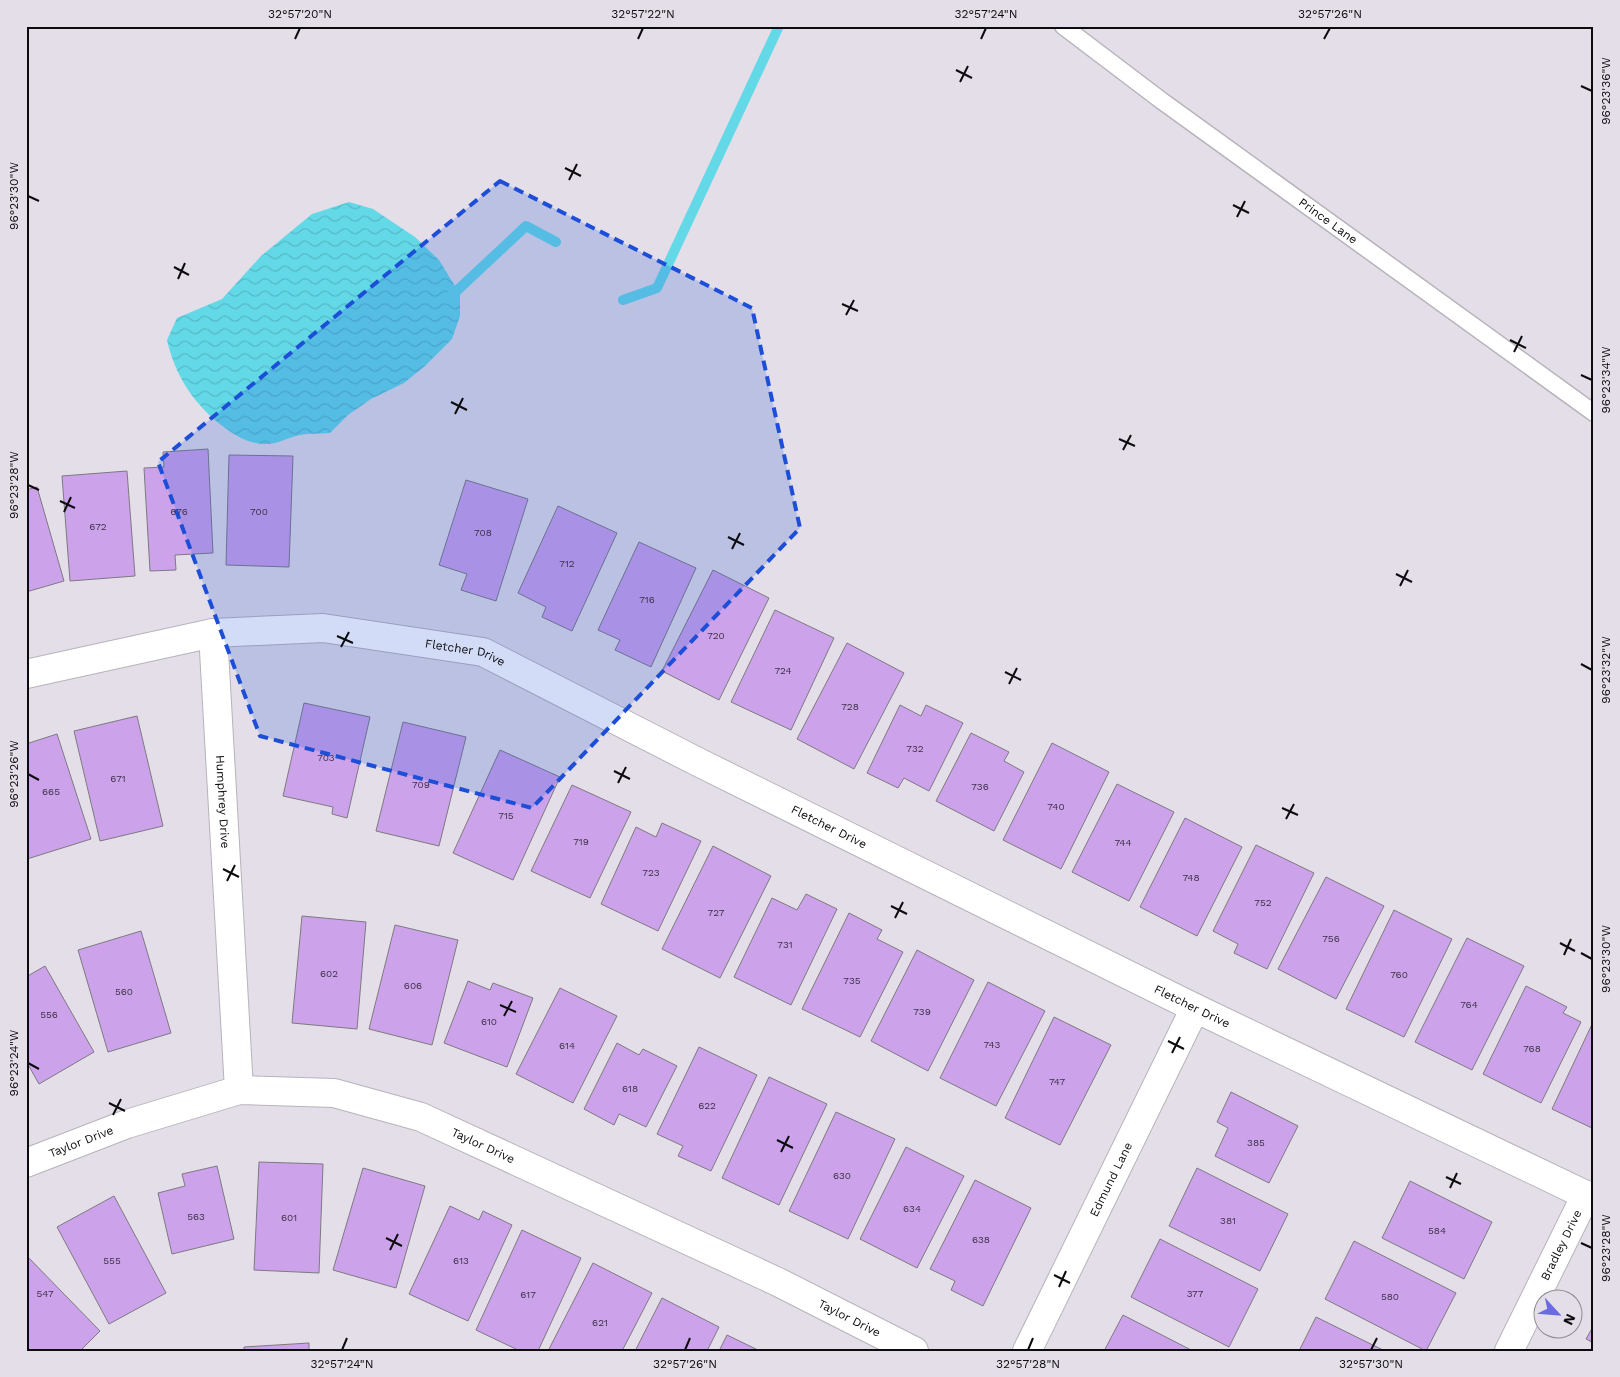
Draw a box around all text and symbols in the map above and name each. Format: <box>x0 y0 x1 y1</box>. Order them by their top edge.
text: 32°57'20"N <box>268 7 332 21</box>
text: 32°57'22"N <box>611 7 675 21</box>
text: 32°57'24"N <box>954 7 1018 21</box>
text: 32°57'26"N <box>1298 7 1362 21</box>
text: 96°23'36"W <box>1599 57 1613 125</box>
text: 96°23'30"W <box>7 162 21 230</box>
street label: Prince Lane <box>1296 195 1360 247</box>
text: 96°23'34"W <box>1599 346 1613 414</box>
text: 96°23'28"W <box>7 451 21 519</box>
house number: 676 <box>170 506 188 517</box>
house number: 700 <box>250 506 268 517</box>
house number: 672 <box>89 521 107 532</box>
house number: 708 <box>474 527 492 538</box>
house number: 712 <box>559 558 575 569</box>
house number: 716 <box>639 594 655 605</box>
house number: 720 <box>707 630 725 641</box>
street label: Fletcher Drive <box>424 636 508 669</box>
text: 96°23'32"W <box>1599 636 1613 704</box>
house number: 724 <box>774 665 792 676</box>
house number: 728 <box>841 701 859 712</box>
text: 96°23'26"W <box>7 740 21 808</box>
house number: 732 <box>906 743 924 754</box>
house number: 703 <box>317 752 335 763</box>
street label: Humphrey Drive <box>213 755 232 849</box>
house number: 671 <box>110 773 126 784</box>
house number: 709 <box>412 779 430 790</box>
house number: 736 <box>971 781 989 792</box>
house number: 665 <box>42 786 60 797</box>
house number: 740 <box>1047 801 1065 812</box>
street label: Fletcher Drive <box>789 802 869 851</box>
house number: 715 <box>498 810 514 821</box>
house number: 719 <box>573 836 589 847</box>
house number: 744 <box>1114 837 1132 848</box>
house number: 723 <box>642 867 660 878</box>
house number: 748 <box>1182 872 1200 883</box>
house number: 752 <box>1254 897 1272 908</box>
house number: 727 <box>708 907 725 918</box>
text: 96°23'30"W <box>1599 925 1613 993</box>
house number: 756 <box>1322 933 1340 944</box>
house number: 731 <box>777 939 793 950</box>
house number: 602 <box>320 968 338 979</box>
house number: 760 <box>1390 969 1408 980</box>
house number: 735 <box>843 975 861 986</box>
house number: 606 <box>404 980 422 991</box>
street label: Fletcher Drive <box>1152 982 1232 1031</box>
house number: 560 <box>115 986 133 997</box>
house number: 764 <box>1460 999 1478 1010</box>
house number: 739 <box>913 1006 931 1017</box>
house number: 556 <box>40 1009 58 1020</box>
house number: 610 <box>481 1016 497 1027</box>
text: 96°23'24"W <box>7 1029 21 1096</box>
house number: 743 <box>984 1039 1001 1050</box>
house number: 614 <box>559 1040 575 1051</box>
house number: 768 <box>1523 1043 1541 1054</box>
house number: 747 <box>1049 1076 1065 1087</box>
house number: 618 <box>622 1083 638 1094</box>
house number: 622 <box>698 1100 716 1111</box>
street label: Taylor Drive <box>47 1123 115 1161</box>
street label: Taylor Drive <box>449 1125 517 1166</box>
house number: 385 <box>1247 1137 1265 1148</box>
street label: Edmund Lane <box>1087 1140 1135 1219</box>
house number: 630 <box>833 1170 851 1181</box>
house number: 634 <box>903 1203 921 1214</box>
street label: Bradley Drive <box>1538 1207 1585 1283</box>
house number: 563 <box>187 1211 205 1222</box>
house number: 601 <box>281 1212 297 1223</box>
text: 96°23'28"W <box>1599 1214 1613 1282</box>
house number: 381 <box>1220 1215 1236 1226</box>
house number: 584 <box>1428 1225 1446 1236</box>
house number: 638 <box>972 1234 990 1245</box>
house number: 555 <box>103 1255 121 1266</box>
house number: 613 <box>453 1255 469 1266</box>
house number: 547 <box>36 1288 54 1299</box>
house number: 377 <box>1187 1288 1204 1299</box>
house number: 617 <box>520 1289 536 1300</box>
north arrow <box>1532 1290 1582 1340</box>
house number: 580 <box>1381 1291 1399 1302</box>
street label: Taylor Drive <box>816 1297 883 1340</box>
text: N <box>1560 1312 1579 1328</box>
house number: 621 <box>592 1317 608 1328</box>
text: 32°57'24"N <box>310 1357 374 1371</box>
text: 32°57'26"N <box>653 1357 717 1371</box>
text: 32°57'28"N <box>996 1357 1060 1371</box>
text: 32°57'30"N <box>1339 1357 1403 1371</box>

